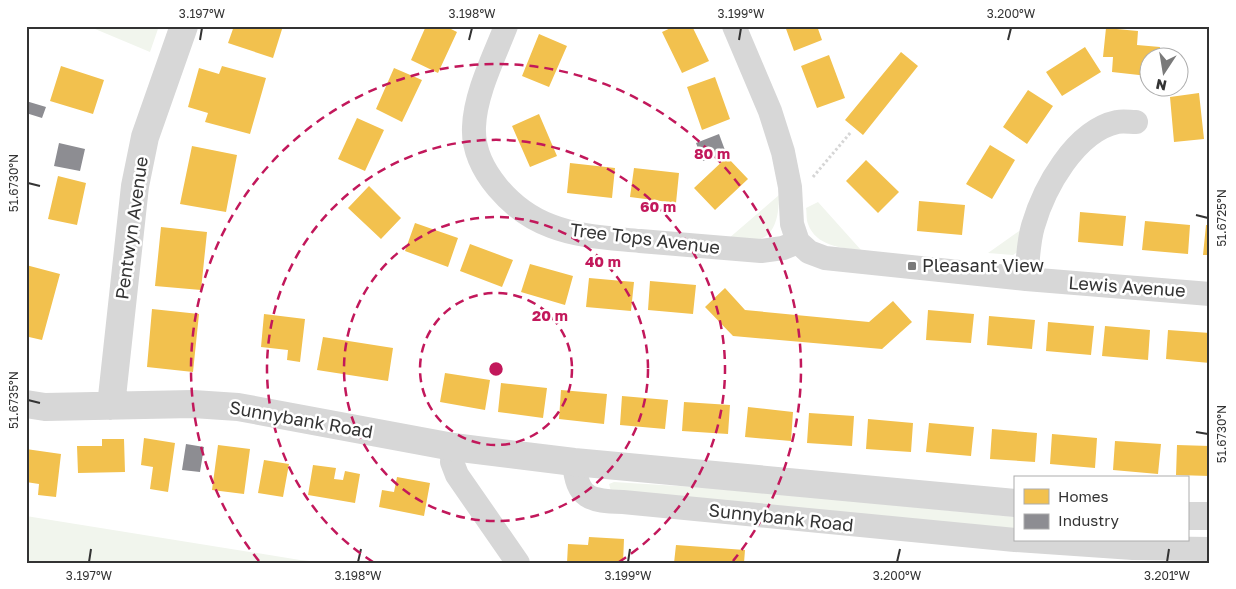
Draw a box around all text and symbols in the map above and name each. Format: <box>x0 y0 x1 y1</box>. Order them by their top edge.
text: 3.197°W <box>179 6 226 21</box>
text: 3.198°W <box>448 6 496 21</box>
text: 3.199°W <box>717 6 765 21</box>
text: 3.200°W <box>987 6 1036 21</box>
north arrow <box>1138 48 1188 98</box>
text: N <box>1154 76 1168 95</box>
text: 80 m <box>694 144 730 162</box>
text: 51.6730°N <box>6 154 21 212</box>
street label: Pentwyn Avenue <box>110 155 152 301</box>
text: 51.6725°N <box>1214 189 1229 247</box>
text: 60 m <box>640 197 676 215</box>
street label: Tree Tops Avenue <box>569 218 721 258</box>
text: 40 m <box>585 252 621 270</box>
place label: Pleasant View <box>922 254 1044 276</box>
marker: Pleasant View <box>906 260 918 272</box>
street label: Lewis Avenue <box>1068 271 1186 301</box>
text: 20 m <box>532 306 568 324</box>
centre of rings <box>487 360 505 378</box>
text: 51.6735°N <box>6 371 21 429</box>
street label: Sunnybank Road <box>228 396 375 442</box>
text: 51.6730°N <box>1214 405 1229 463</box>
legend <box>1014 476 1188 542</box>
text: Homes <box>1058 487 1108 505</box>
street label: Sunnybank Road <box>708 498 855 536</box>
text: Industry <box>1058 511 1119 529</box>
text: 3.197°W <box>66 568 113 583</box>
text: 3.198°W <box>334 568 382 583</box>
text: 3.199°W <box>604 568 652 583</box>
text: 3.200°W <box>873 568 922 583</box>
text: 3.201°W <box>1144 568 1191 583</box>

